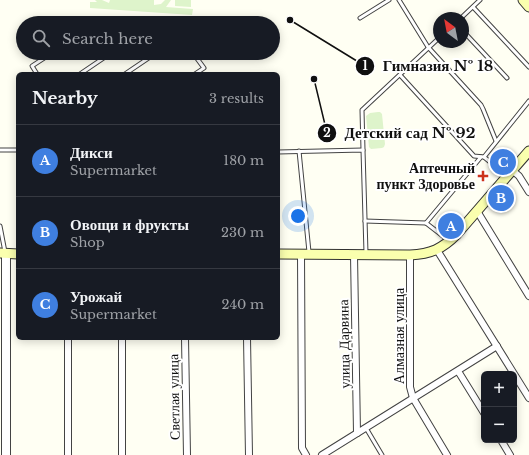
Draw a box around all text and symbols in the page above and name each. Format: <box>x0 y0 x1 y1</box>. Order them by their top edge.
north arrow <box>433 12 469 48</box>
search box <box>16 16 280 60</box>
icon: search <box>30 27 52 49</box>
text: Search here <box>62 29 153 48</box>
callout: Гимназия № 18 <box>355 52 501 79</box>
text: Гимназия № 18 <box>383 56 493 75</box>
text: 1 <box>362 58 368 73</box>
text: Nearby <box>32 88 98 109</box>
text: 3 results <box>209 90 264 107</box>
callout: Детский сад № 92 <box>317 119 484 146</box>
text: Детский сад № 92 <box>345 123 476 142</box>
text: 2 <box>323 125 331 140</box>
text: Дикси <box>70 143 113 162</box>
pin: C <box>490 147 516 177</box>
text: A <box>40 152 50 169</box>
text: 180 m <box>223 152 264 169</box>
place label: Аптечный пункт Здоровье <box>376 159 475 193</box>
text: Supermarket <box>70 162 157 179</box>
marker: Аптечный пункт Здоровье <box>478 171 488 181</box>
pin: B <box>488 183 514 213</box>
your location <box>288 206 308 226</box>
pin: A <box>438 211 464 241</box>
text: Овощи и фрукты <box>70 215 189 234</box>
text: B <box>40 224 50 241</box>
text: 230 m <box>221 224 264 241</box>
text: Shop <box>70 234 105 251</box>
text: Урожай <box>70 287 122 306</box>
street label: Алмазная улица <box>390 287 408 384</box>
text: C <box>40 296 50 313</box>
text: 240 m <box>221 296 264 313</box>
street label: улица Дарвина <box>334 298 354 389</box>
text: Supermarket <box>70 306 157 323</box>
street label: Светлая улица <box>164 353 184 440</box>
map controls <box>481 371 517 443</box>
button: + <box>481 371 517 407</box>
button: − <box>481 407 517 443</box>

